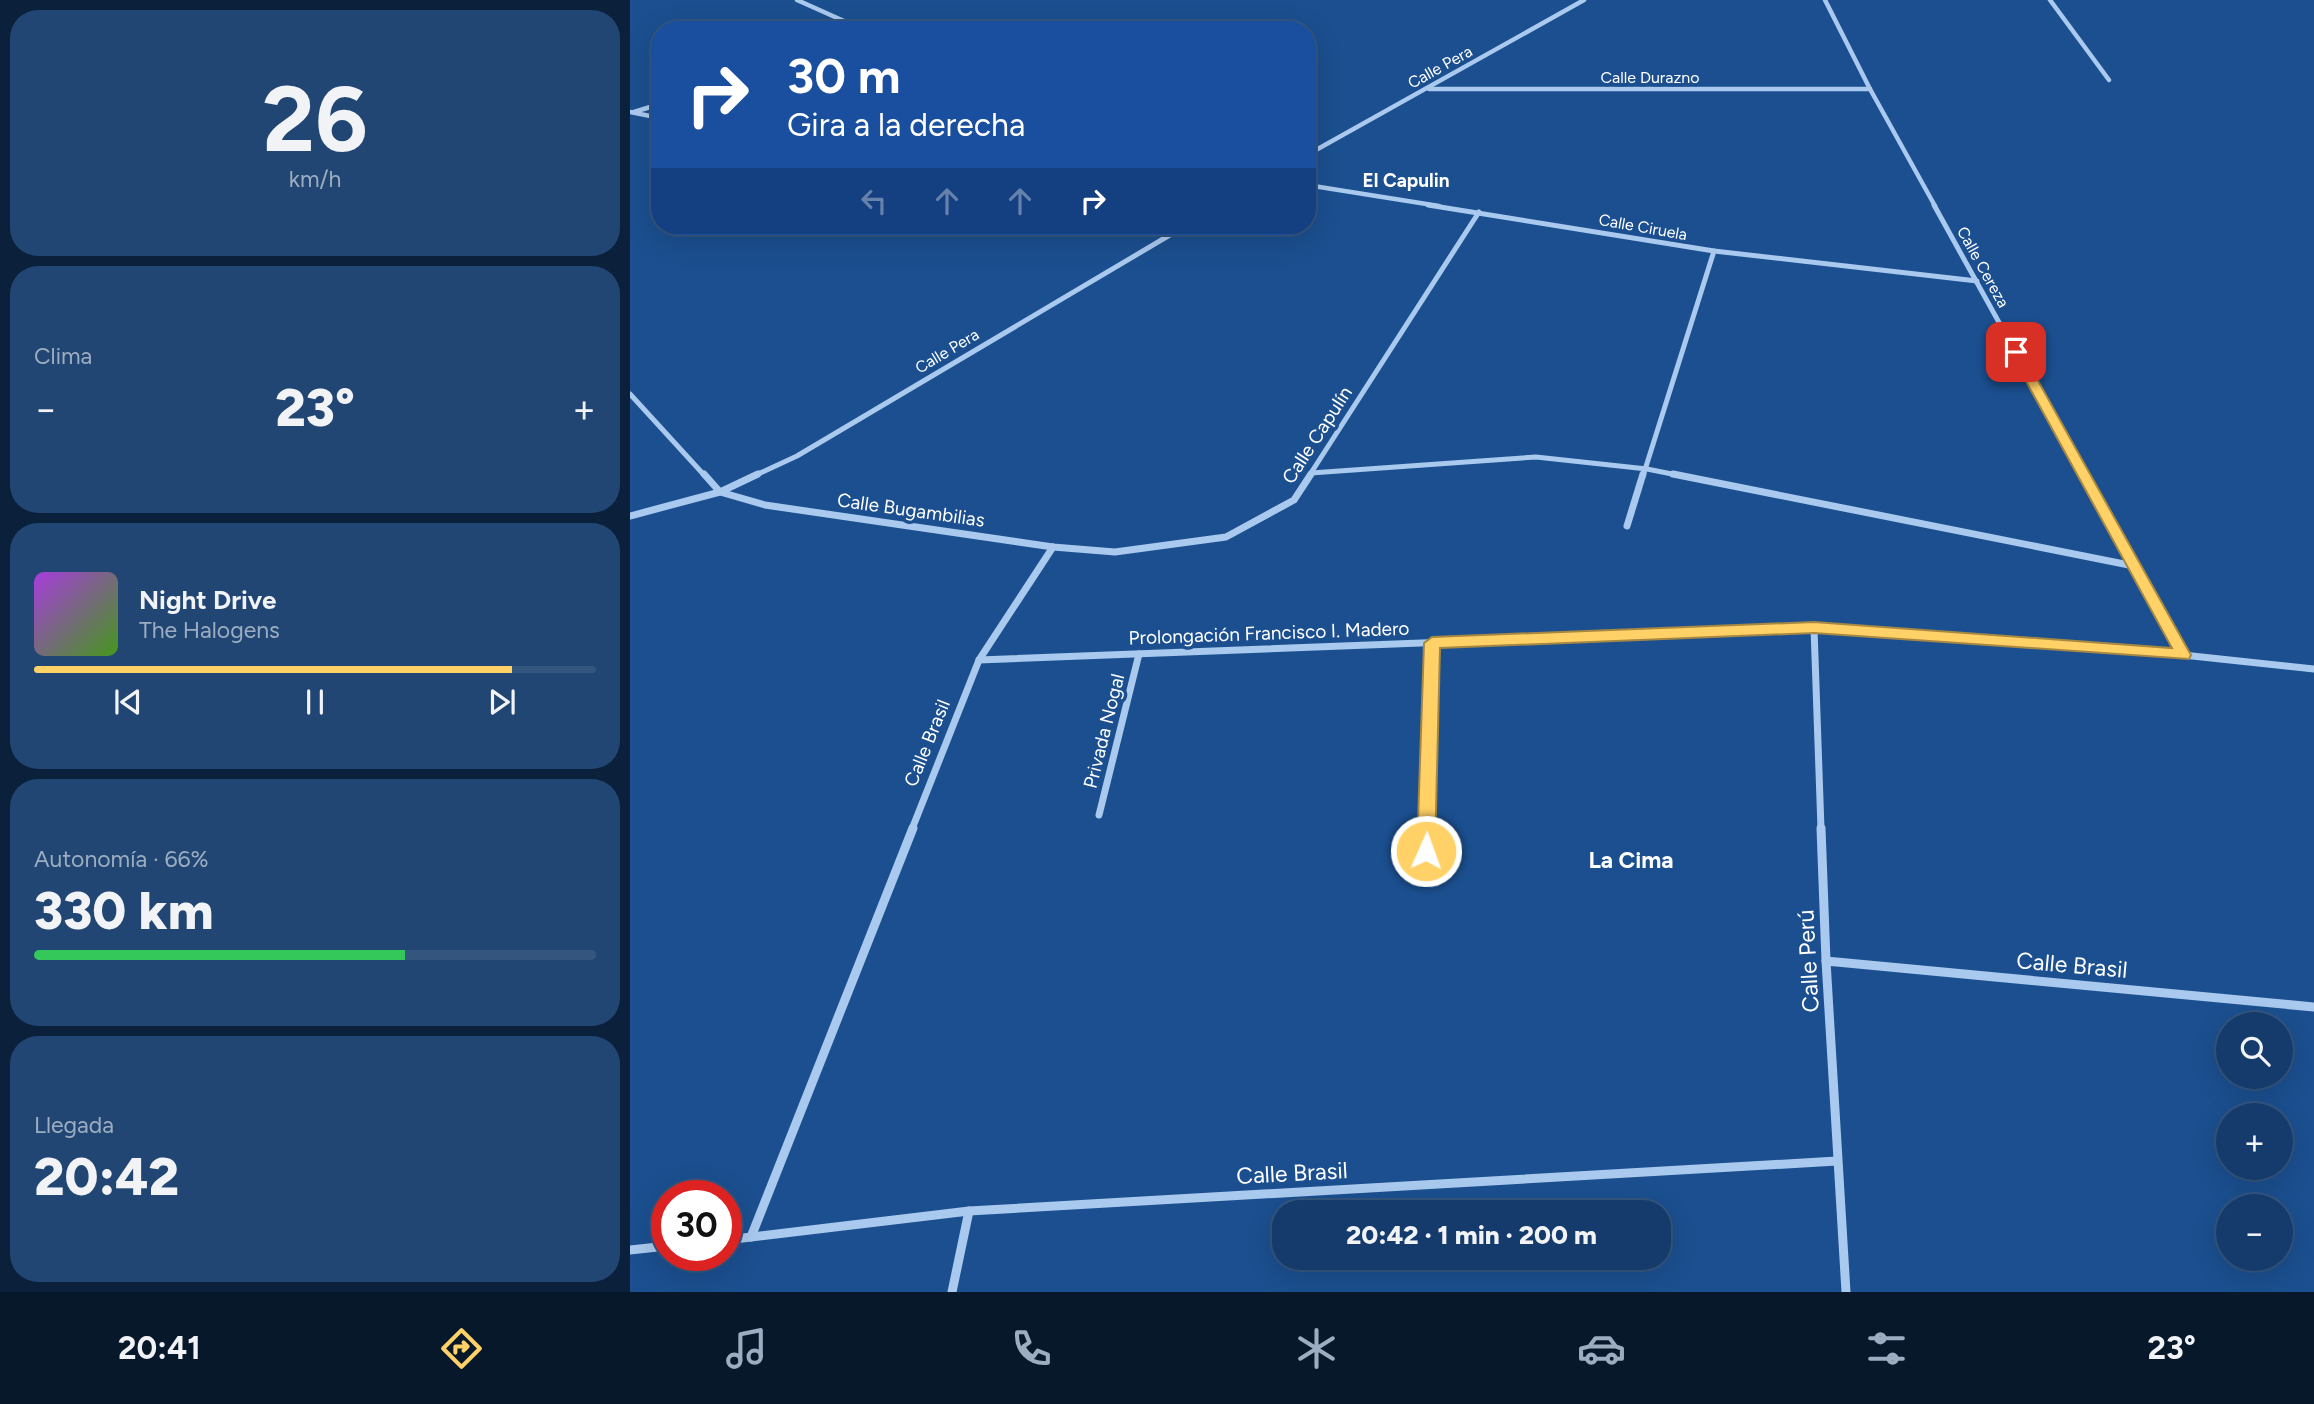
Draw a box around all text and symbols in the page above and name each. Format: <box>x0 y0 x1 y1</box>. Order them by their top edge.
street label: Calle Pera <box>1404 42 1476 92</box>
text: 30 m <box>787 46 900 105</box>
icon: right <box>672 49 763 140</box>
text: 26 <box>262 65 368 174</box>
street label: Calle Durazno <box>1601 68 1700 87</box>
text: Gira a la derecha <box>787 106 1025 144</box>
text: km/h <box>289 165 341 193</box>
district label: El Capulin <box>1363 169 1449 192</box>
icon: left <box>855 182 893 220</box>
icon: ahead <box>928 182 966 220</box>
icon: ahead <box>1001 182 1039 220</box>
icon: right <box>1074 182 1112 220</box>
street label: Calle Ciruela <box>1597 210 1689 244</box>
street label: Calle Cereza <box>1953 223 2013 311</box>
pin <box>1986 322 2046 382</box>
street label: Calle Pera <box>912 325 982 377</box>
icon: arrive <box>1997 333 2035 371</box>
text: Clima <box>34 342 92 370</box>
text: 23° <box>275 377 355 439</box>
street label: Calle Capulín <box>1277 382 1357 488</box>
text: − <box>34 386 58 432</box>
text: + <box>572 386 596 432</box>
street label: Calle Bugambilias <box>836 488 986 532</box>
text: Night Drive <box>139 584 276 616</box>
text: The Halogens <box>139 616 280 644</box>
street label: Prolongación Francisco I. Madero <box>1128 617 1410 649</box>
street label: Privada Nogal <box>1079 671 1129 791</box>
icon: previous <box>109 683 147 721</box>
icon: pause <box>296 683 334 721</box>
icon: next <box>483 683 521 721</box>
street label: Calle Brasil <box>899 696 955 790</box>
position arrow <box>1389 814 1463 888</box>
text: Autonomía · 66% <box>34 845 209 873</box>
district label: La Cima <box>1588 846 1674 874</box>
text: 330 km <box>34 880 213 942</box>
street label: Calle Perú <box>1791 909 1825 1013</box>
street label: Calle Brasil <box>2015 946 2129 984</box>
map controls <box>2216 1012 2293 1271</box>
button: search <box>2216 1012 2293 1089</box>
button: + <box>2216 1103 2293 1180</box>
text: Llegada <box>34 1111 114 1139</box>
text: 20:42 <box>34 1146 179 1208</box>
street label: Calle Brasil <box>1236 1156 1348 1190</box>
speed limit sign: 30 <box>651 1180 742 1271</box>
button: − <box>2216 1194 2293 1271</box>
text: 20:42 · 1 min · 200 m <box>1346 1219 1597 1251</box>
icon: directions <box>437 1324 486 1373</box>
icon: music <box>722 1324 771 1373</box>
icon: phone <box>1007 1324 1056 1373</box>
icon: climate <box>1292 1324 1341 1373</box>
icon: car <box>1577 1324 1626 1373</box>
icon: filters <box>1862 1324 1911 1373</box>
text: 20:41 <box>118 1329 201 1367</box>
text: 23° <box>2147 1329 2196 1367</box>

